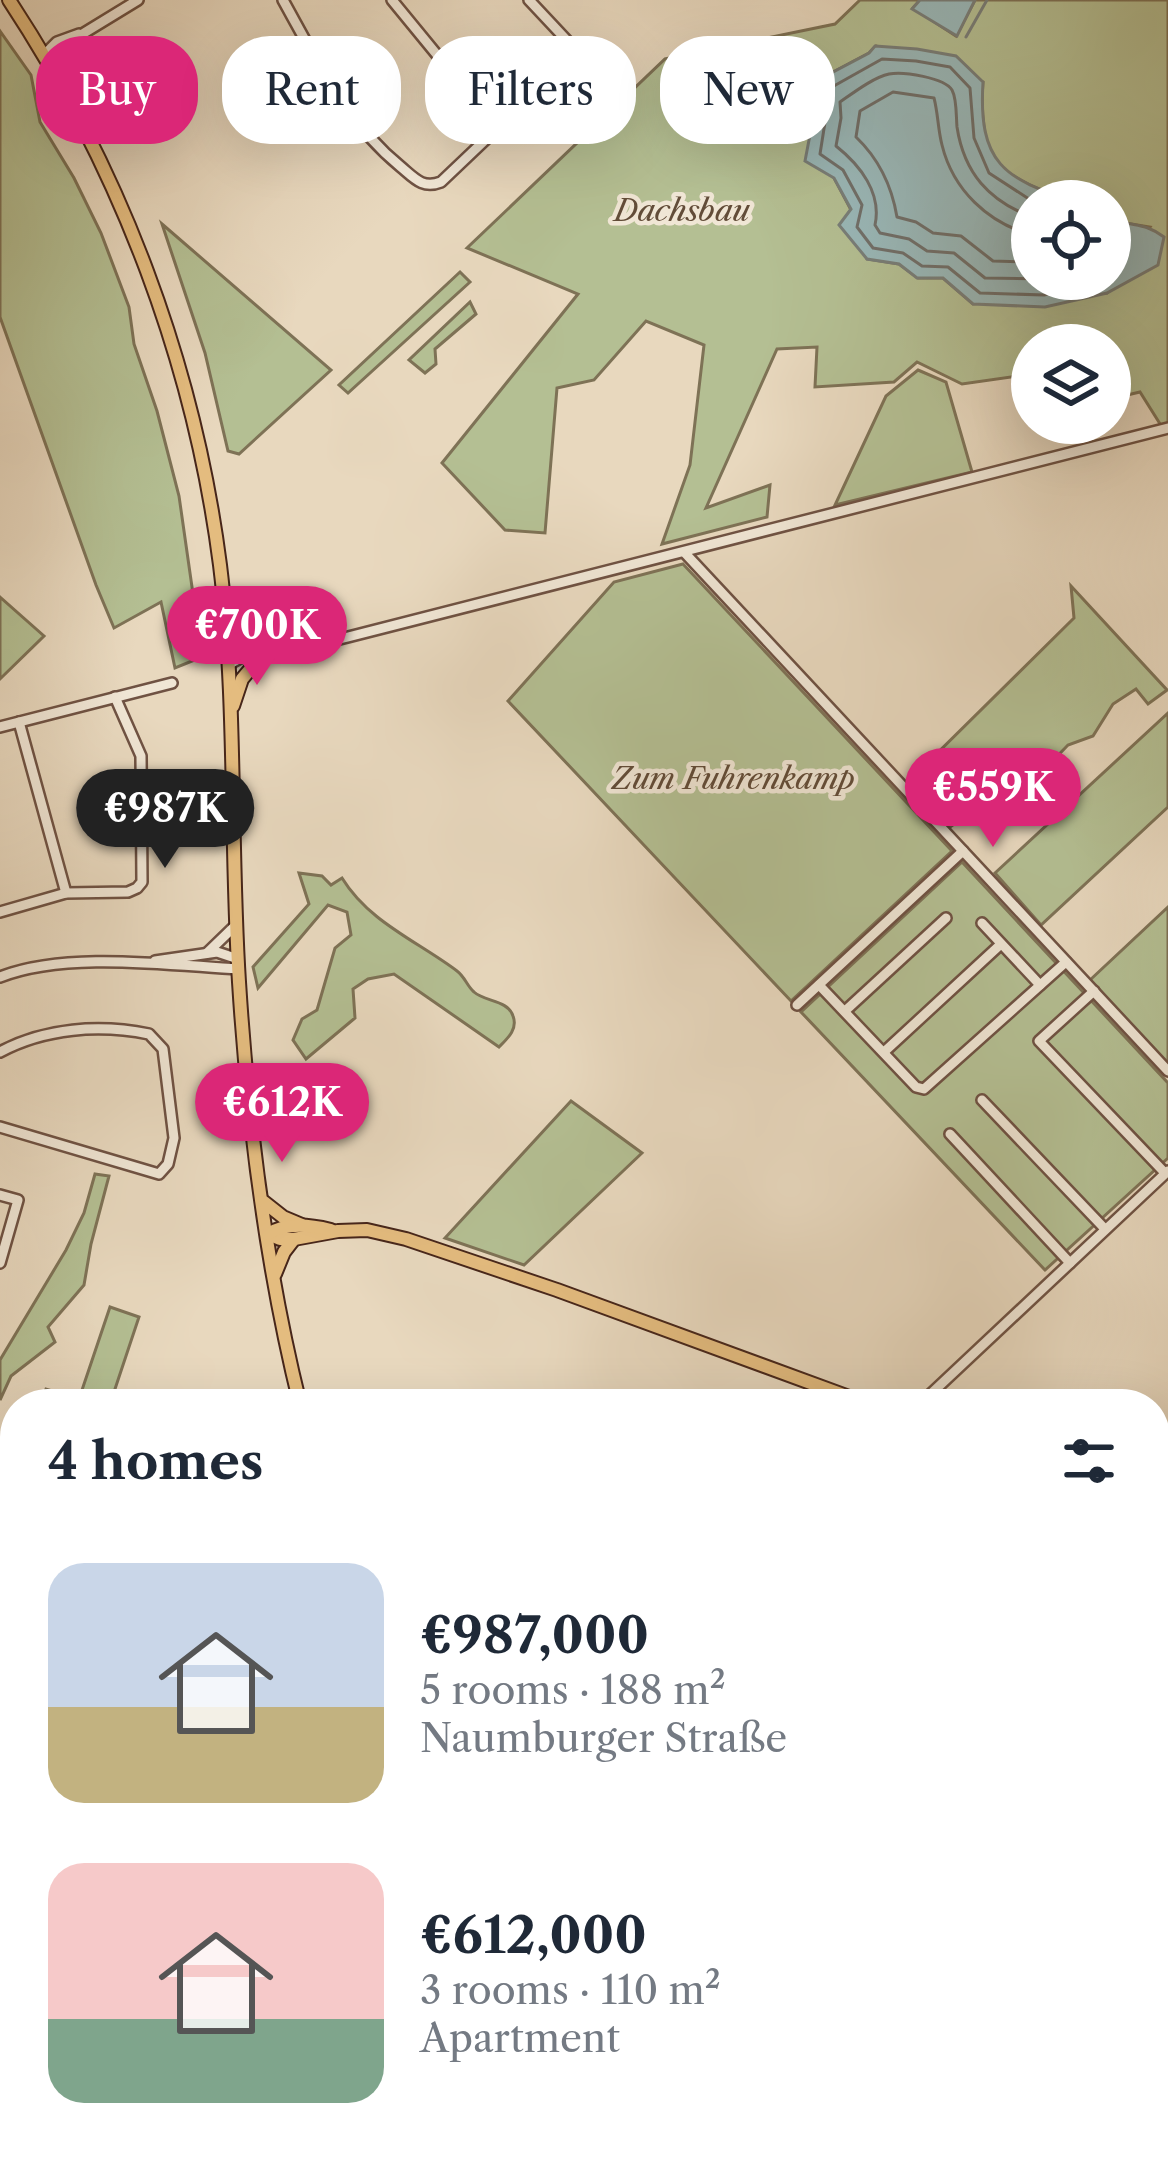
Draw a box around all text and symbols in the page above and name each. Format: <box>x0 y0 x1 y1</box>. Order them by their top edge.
chip: Buy <box>36 36 198 144</box>
chip: Rent <box>222 36 401 144</box>
chip: Filters <box>425 36 636 144</box>
chip: New <box>660 36 835 144</box>
map controls <box>1011 180 1131 444</box>
button: locate <box>1011 180 1131 300</box>
park label: Dachsbau <box>612 192 750 229</box>
button: layers <box>1011 324 1131 444</box>
pin: €700K <box>173 586 341 688</box>
text: €700K <box>194 601 320 649</box>
pin: €559K <box>909 748 1077 850</box>
park label: Zum Fuhrenkamp <box>610 760 855 797</box>
text: €559K <box>932 763 1054 811</box>
pin: €987K <box>81 769 249 871</box>
text: €987K <box>103 784 227 832</box>
pin: €612K <box>198 1063 366 1165</box>
text: €612K <box>222 1078 342 1126</box>
icon: filters <box>1056 1428 1122 1494</box>
text: 4 homes <box>48 1430 263 1492</box>
text: €987,000 <box>420 1604 649 1666</box>
icon: home <box>144 1611 288 1755</box>
text: 5 rooms · 188 m² <box>420 1666 726 1714</box>
text: Naumburger Straße <box>420 1714 787 1762</box>
text: €612,000 <box>420 1904 647 1966</box>
icon: home <box>144 1911 288 2055</box>
text: 3 rooms · 110 m² <box>420 1966 721 2014</box>
text: Apartment <box>420 2014 620 2062</box>

